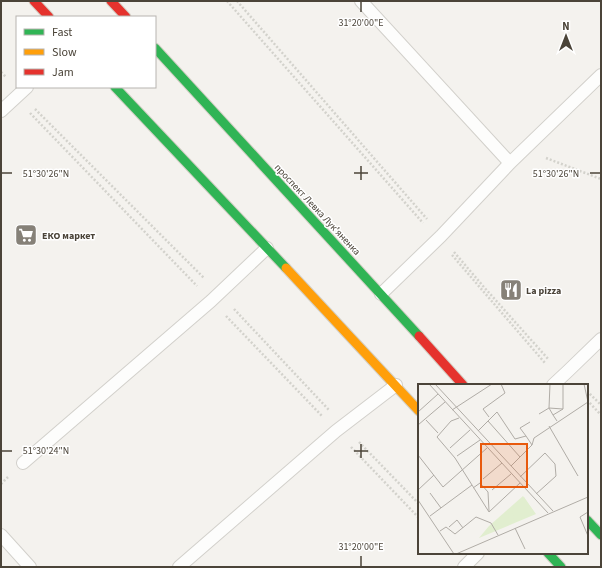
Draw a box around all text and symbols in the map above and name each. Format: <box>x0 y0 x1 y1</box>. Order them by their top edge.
legend <box>16 16 156 88</box>
text: 31°20'00"E <box>338 16 384 30</box>
north arrow <box>546 16 586 56</box>
text: N <box>562 19 570 34</box>
text: Fast <box>52 24 72 41</box>
text: Slow <box>52 44 77 61</box>
text: Jam <box>52 64 74 81</box>
street label: проспект Левка Лукʼяненка <box>271 161 363 259</box>
text: 51°30'26"N <box>23 167 69 181</box>
text: 51°30'26"N <box>533 167 579 181</box>
supermarket icon: ЕКО маркет <box>13 222 39 248</box>
place label: ЕКО маркет <box>42 229 95 243</box>
restaurant icon: La pizza <box>498 277 524 303</box>
place label: La pizza <box>526 284 561 298</box>
inset map <box>418 384 588 554</box>
text: 51°30'24"N <box>23 444 69 458</box>
text: 31°20'00"E <box>338 540 384 554</box>

